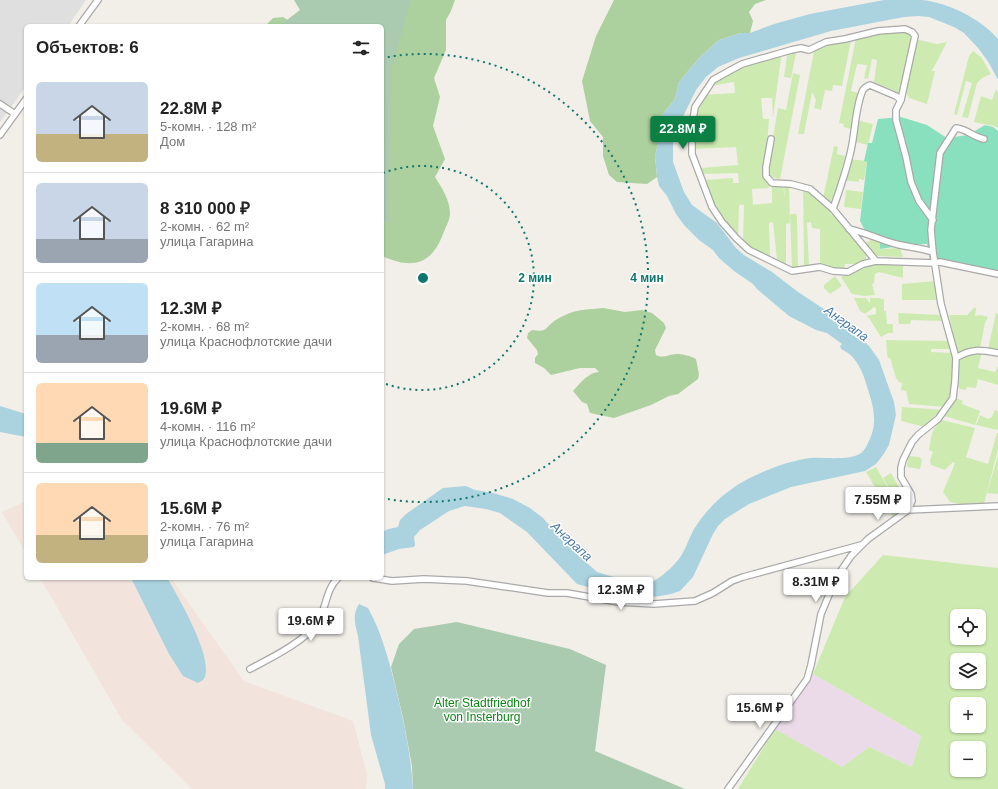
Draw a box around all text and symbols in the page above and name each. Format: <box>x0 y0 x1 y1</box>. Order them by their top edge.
icon: filters <box>350 37 372 59</box>
text: Объектов: 6 <box>36 38 139 57</box>
icon: home <box>68 98 116 146</box>
text: 22.8M ₽ <box>160 99 222 118</box>
pin: 22.8M ₽ <box>646 116 720 150</box>
text: 5-комн. · 128 m² <box>160 119 256 134</box>
text: 22.8M ₽ <box>659 121 707 136</box>
text: Дом <box>160 134 185 149</box>
icon: home <box>68 199 116 247</box>
text: 8 310 000 ₽ <box>160 199 250 218</box>
text: 2-комн. · 62 m² <box>160 219 249 234</box>
text: улица Гагарина <box>160 234 253 249</box>
centre of rings <box>416 271 430 285</box>
text: 2 мин <box>518 271 552 285</box>
text: 4 мин <box>630 271 664 285</box>
icon: home <box>68 299 116 347</box>
text: 12.3M ₽ <box>160 299 222 318</box>
water label: Анграпа <box>821 302 872 344</box>
text: 2-комн. · 68 m² <box>160 319 249 334</box>
text: улица Краснофлотские дачи <box>160 334 332 349</box>
icon: home <box>68 399 116 447</box>
text: 19.6M ₽ <box>160 399 222 418</box>
text: 4-комн. · 116 m² <box>160 419 255 434</box>
text: улица Краснофлотские дачи <box>160 434 332 449</box>
pin: 7.55M ₽ <box>841 487 915 521</box>
text: 7.55M ₽ <box>854 492 902 507</box>
icon: home <box>68 499 116 547</box>
text: 15.6M ₽ <box>160 499 222 518</box>
water label: Анграпа <box>547 518 595 564</box>
text: 2-комн. · 76 m² <box>160 519 249 534</box>
text: улица Гагарина <box>160 534 253 549</box>
pin: 8.31M ₽ <box>779 569 853 603</box>
text: 8.31M ₽ <box>792 574 840 589</box>
pin: 12.3M ₽ <box>584 577 658 611</box>
text: 12.3M ₽ <box>597 582 645 597</box>
pin: 19.6M ₽ <box>274 608 348 642</box>
map controls <box>950 609 986 777</box>
button: locate <box>950 609 986 645</box>
text: 19.6M ₽ <box>287 613 335 628</box>
button: layers <box>950 653 986 689</box>
pin: 15.6M ₽ <box>723 695 797 729</box>
park label: Alter Stadtfriedhof von Insterburg <box>434 696 531 724</box>
button: + <box>950 697 986 733</box>
text: 15.6M ₽ <box>736 700 784 715</box>
button: − <box>950 741 986 777</box>

